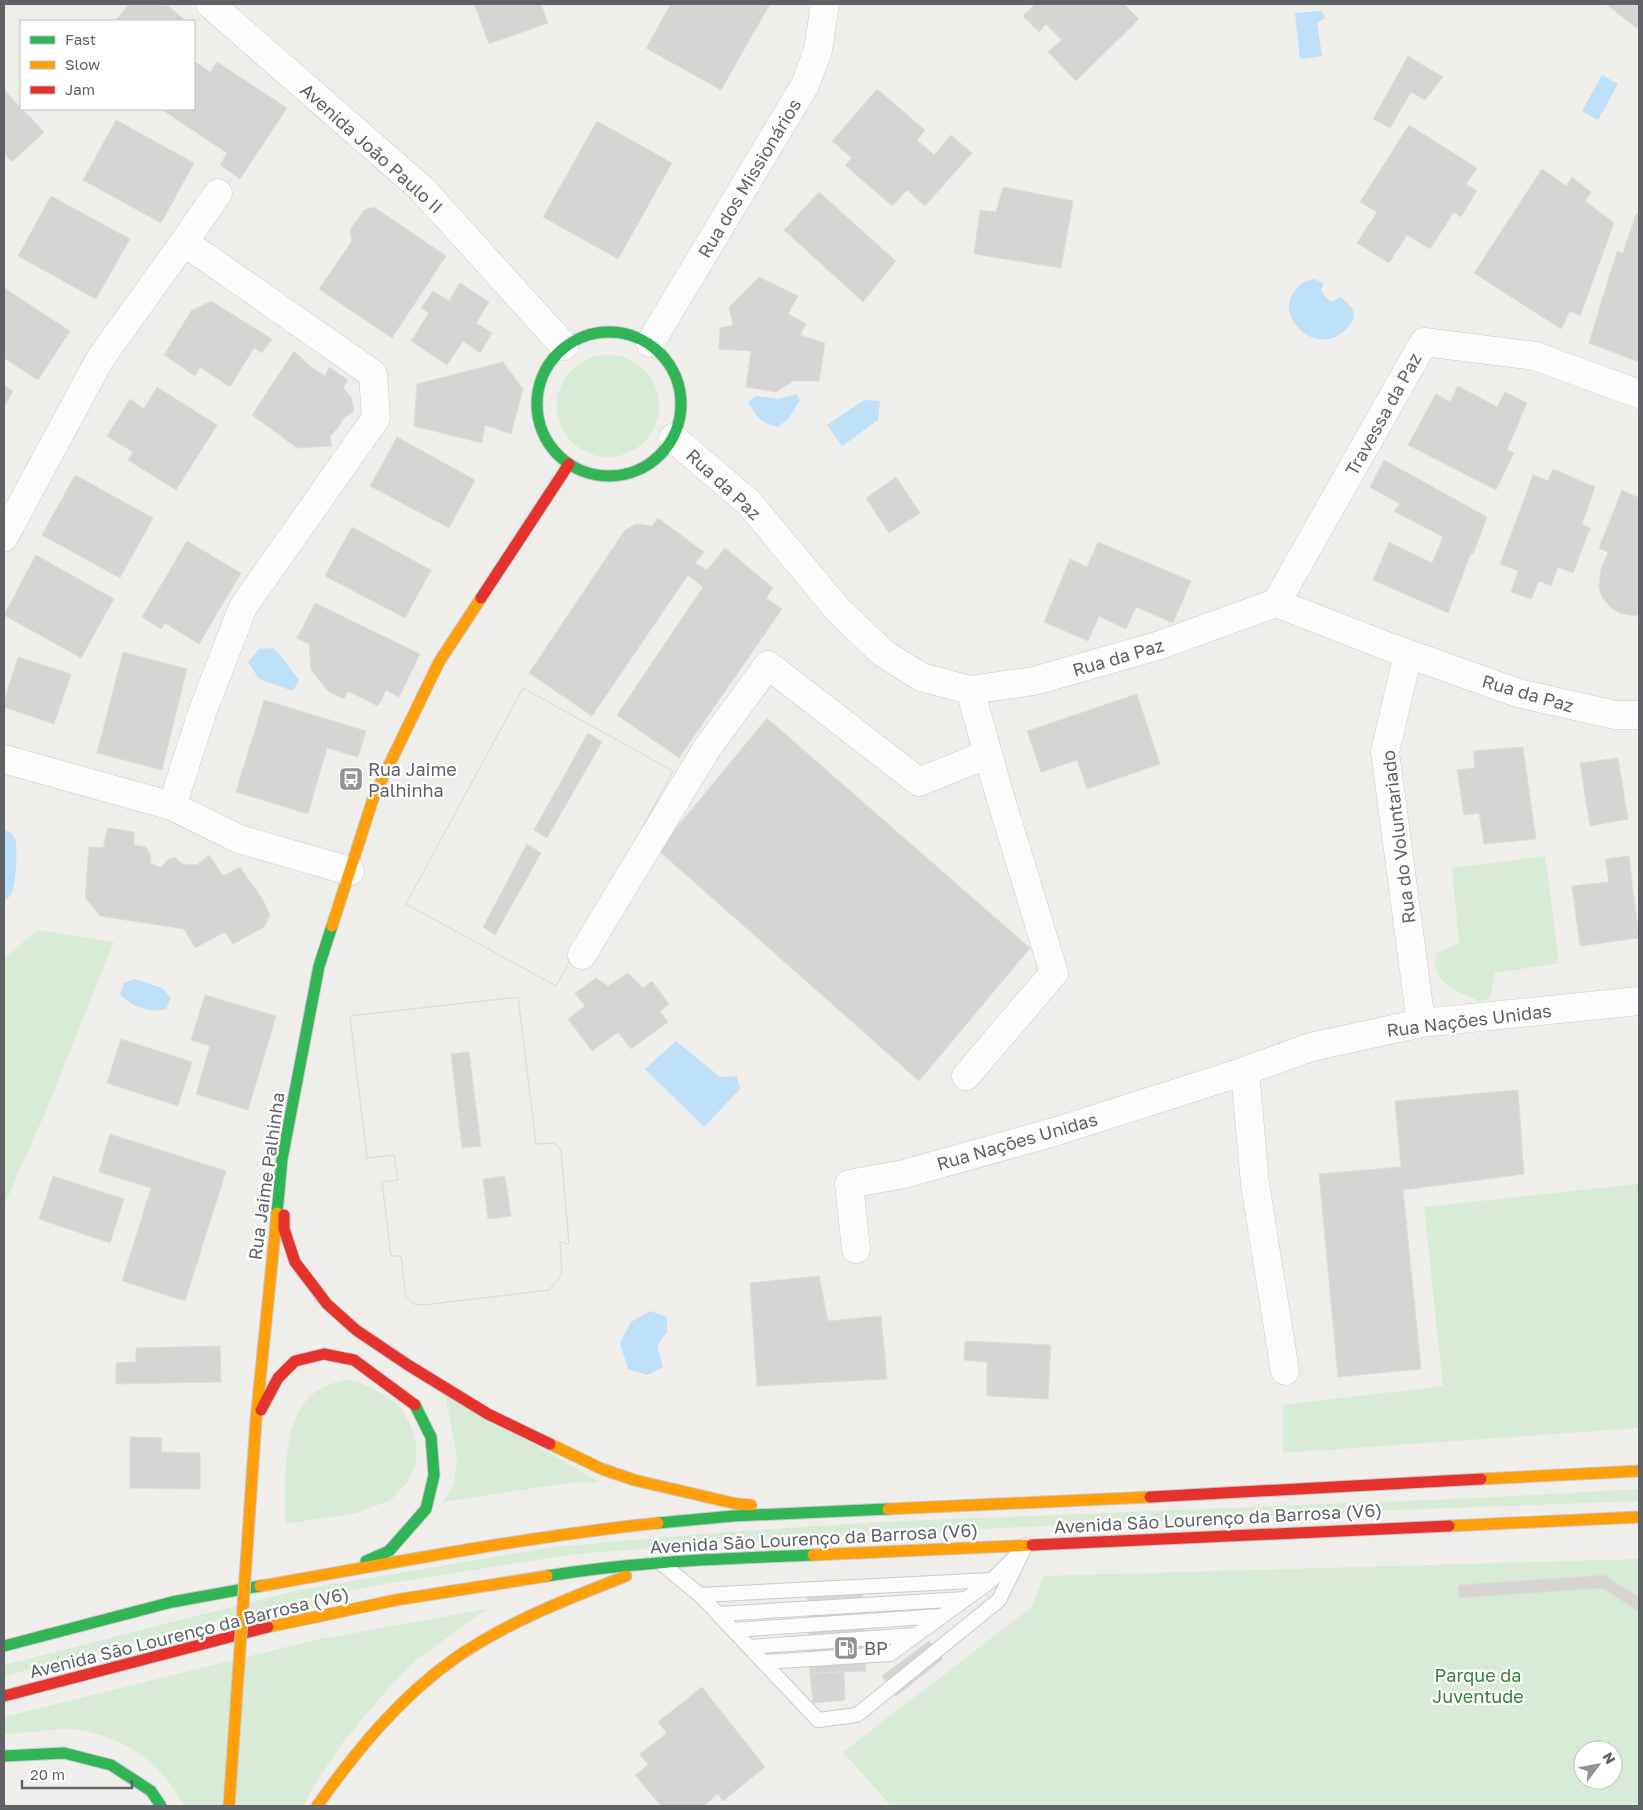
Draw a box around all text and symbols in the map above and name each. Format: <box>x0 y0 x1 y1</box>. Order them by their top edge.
legend <box>20 20 195 110</box>
text: Fast <box>65 30 96 48</box>
text: Slow <box>65 55 100 73</box>
street label: Avenida João Paulo II <box>296 78 448 218</box>
text: Jam <box>65 80 95 98</box>
street label: Rua dos Missionários <box>693 94 805 262</box>
street label: Travessa da Paz <box>1340 349 1426 479</box>
street label: Rua da Paz <box>682 444 766 524</box>
street label: Rua da Paz <box>1070 633 1166 681</box>
street label: Rua da Paz <box>1480 669 1576 717</box>
street label: Rua do Voluntariado <box>1376 749 1420 925</box>
place label: Rua Jaime Palhinha <box>368 758 457 801</box>
bus stop icon: Rua Jaime Palhinha <box>338 766 364 792</box>
street label: Rua Nações Unidas <box>1385 999 1553 1041</box>
street label: Rua Jaime Palhinha <box>243 1091 289 1261</box>
street label: Rua Nações Unidas <box>934 1108 1100 1174</box>
street label: Avenida São Lourenço da Barrosa (V6) <box>1053 1498 1383 1538</box>
street label: Avenida São Lourenço da Barrosa (V6) <box>649 1518 979 1558</box>
street label: Avenida São Lourenço da Barrosa (V6) <box>27 1582 351 1682</box>
fuel station icon: BP <box>833 1635 859 1661</box>
place label: BP <box>864 1637 888 1659</box>
park label: Parque da Juventude <box>1432 1664 1524 1707</box>
north arrow <box>1573 1740 1623 1790</box>
text: N <box>1599 1749 1619 1767</box>
scale bar <box>22 1758 132 1790</box>
text: 20 m <box>30 1765 65 1783</box>

